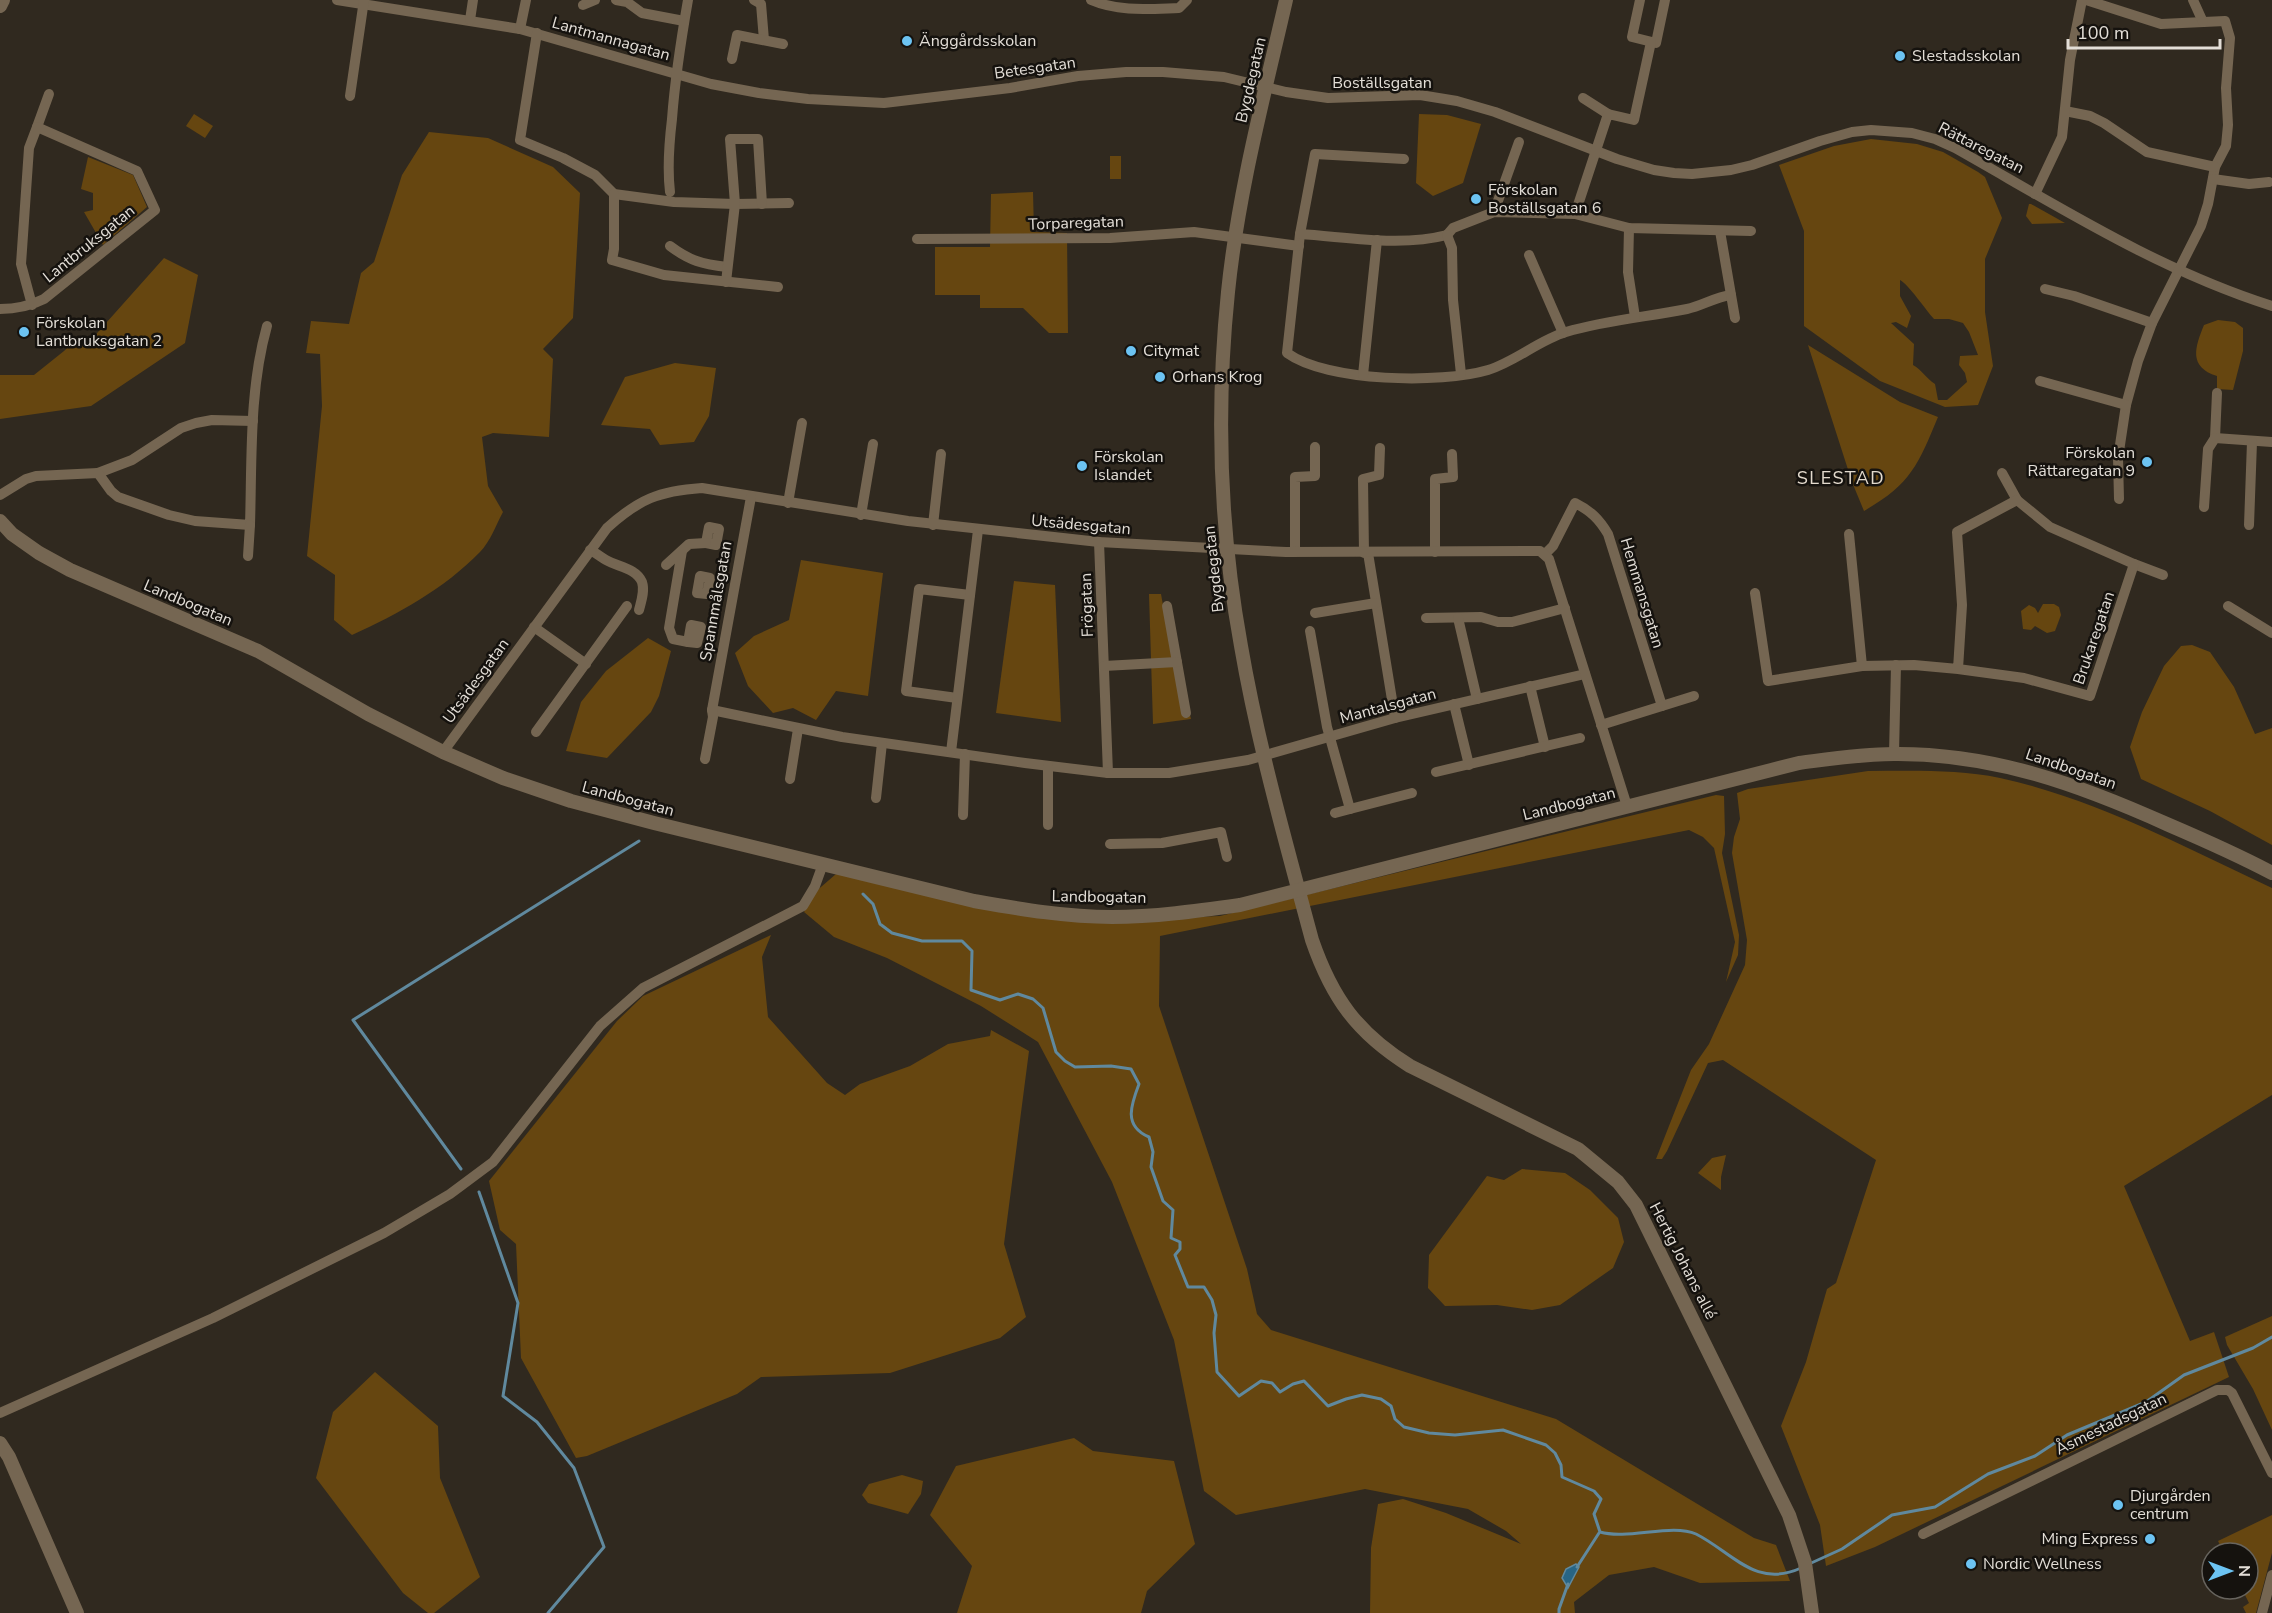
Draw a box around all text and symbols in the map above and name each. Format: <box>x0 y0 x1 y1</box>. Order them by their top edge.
street label: Lantmannagatan <box>549 12 673 66</box>
scale bar <box>2068 12 2220 50</box>
text: 100 m <box>2077 21 2129 45</box>
place label: Änggårdsskolan <box>919 30 1036 52</box>
marker: Änggårdsskolan <box>900 34 914 48</box>
street label: Bygdegatan <box>1230 35 1272 125</box>
place label: Slestadsskolan <box>1912 45 2020 67</box>
marker: Slestadsskolan <box>1893 49 1907 63</box>
street label: Betesgatan <box>993 51 1077 85</box>
street label: Boställsgatan <box>1332 72 1432 94</box>
street label: Rättaregatan <box>1934 117 2028 179</box>
place label: Förskolan Boställsgatan 6 <box>1488 179 1601 219</box>
marker: Förskolan Boställsgatan 6 <box>1469 192 1483 206</box>
street label: Lantbruksgatan <box>38 200 140 288</box>
street label: Torparegatan <box>1028 210 1124 236</box>
place label: Förskolan Lantbruksgatan 2 <box>36 312 162 352</box>
marker: Förskolan Lantbruksgatan 2 <box>17 325 31 339</box>
place label: Citymat <box>1143 340 1200 362</box>
marker: Citymat <box>1124 344 1138 358</box>
place label: Orhans Krog <box>1172 366 1262 388</box>
marker: Orhans Krog <box>1153 370 1167 384</box>
place label: Förskolan Rättaregatan 9 <box>2028 442 2135 482</box>
place label: Förskolan Islandet <box>1094 446 1164 486</box>
marker: Förskolan Rättaregatan 9 <box>2140 455 2154 469</box>
marker: Förskolan Islandet <box>1075 459 1089 473</box>
district label: SLESTAD <box>1797 466 1885 490</box>
street label: Utsädesgatan <box>1030 510 1132 540</box>
street label: Bygdegatan <box>1199 525 1229 613</box>
street label: Hemmansgatan <box>1615 535 1669 651</box>
street label: Spannmålsgatan <box>695 539 737 663</box>
street label: Frögatan <box>1075 573 1099 637</box>
street label: Landbogatan <box>140 574 236 632</box>
street label: Brukaregatan <box>2068 589 2120 687</box>
street label: Utsädesgatan <box>438 634 514 728</box>
street label: Mantalsgatan <box>1337 683 1439 729</box>
street label: Landbogatan <box>2023 743 2119 795</box>
street label: Landbogatan <box>579 776 677 822</box>
street label: Landbogatan <box>1520 782 1618 826</box>
street label: Landbogatan <box>1051 885 1147 909</box>
street label: Hertig Johans allé <box>1644 1199 1722 1323</box>
street label: Åsmestadsgatan <box>2052 1388 2170 1460</box>
place label: Djurgården centrum <box>2130 1485 2211 1525</box>
marker: Djurgården centrum <box>2111 1498 2125 1512</box>
place label: Ming Express <box>2041 1528 2138 1550</box>
marker: Ming Express <box>2143 1532 2157 1546</box>
north arrow <box>2200 1541 2260 1601</box>
place label: Nordic Wellness <box>1983 1553 2102 1575</box>
marker: Nordic Wellness <box>1964 1557 1978 1571</box>
text: N <box>2233 1565 2255 1577</box>

